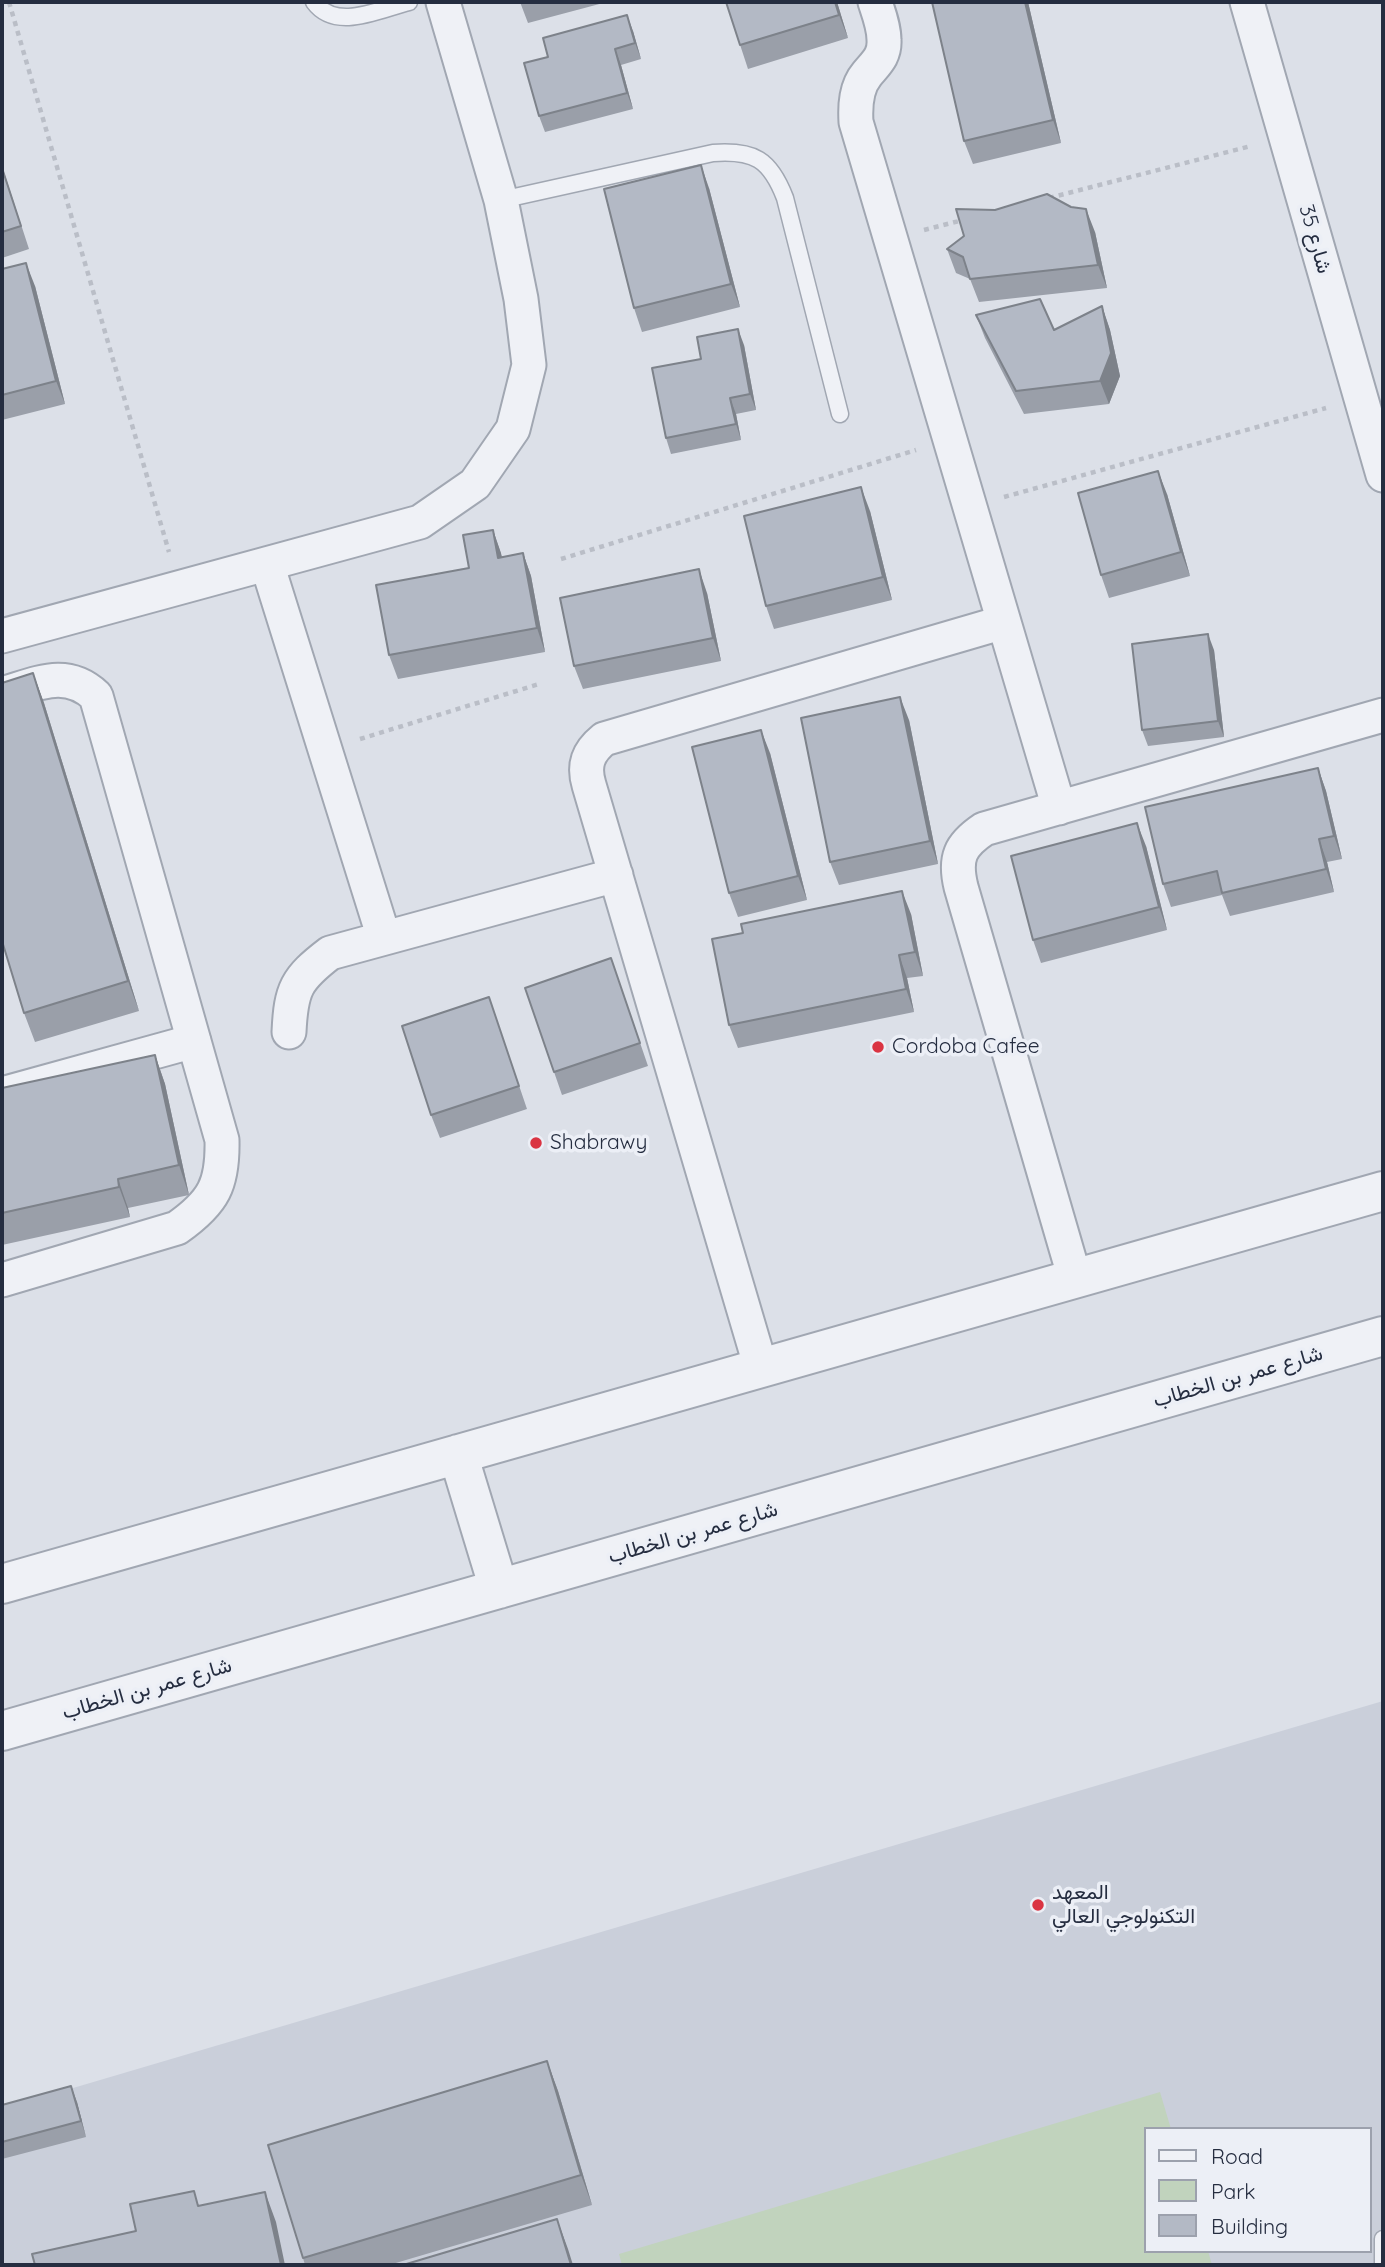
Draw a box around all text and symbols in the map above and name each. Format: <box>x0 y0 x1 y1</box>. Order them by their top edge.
street label: شارع 35 <box>1293 202 1337 276</box>
place label: Cordoba Cafee <box>892 1034 1040 1060</box>
marker: Cordoba Cafee <box>870 1039 886 1055</box>
place label: Shabrawy <box>550 1130 647 1156</box>
marker: Shabrawy <box>528 1135 544 1151</box>
street label: شارع عمر بن الخطاب <box>1150 1341 1326 1413</box>
street label: شارع عمر بن الخطاب <box>605 1497 781 1569</box>
street label: شارع عمر بن الخطاب <box>59 1653 235 1725</box>
place label: المعهد التكنولوجي العالي <box>1052 1880 1195 1930</box>
marker: المعهد التكنولوجي العالي <box>1030 1897 1046 1913</box>
legend <box>1144 2127 1371 2253</box>
text: Road <box>1211 2143 1263 2169</box>
text: Park <box>1211 2178 1255 2204</box>
text: Building <box>1211 2213 1288 2239</box>

